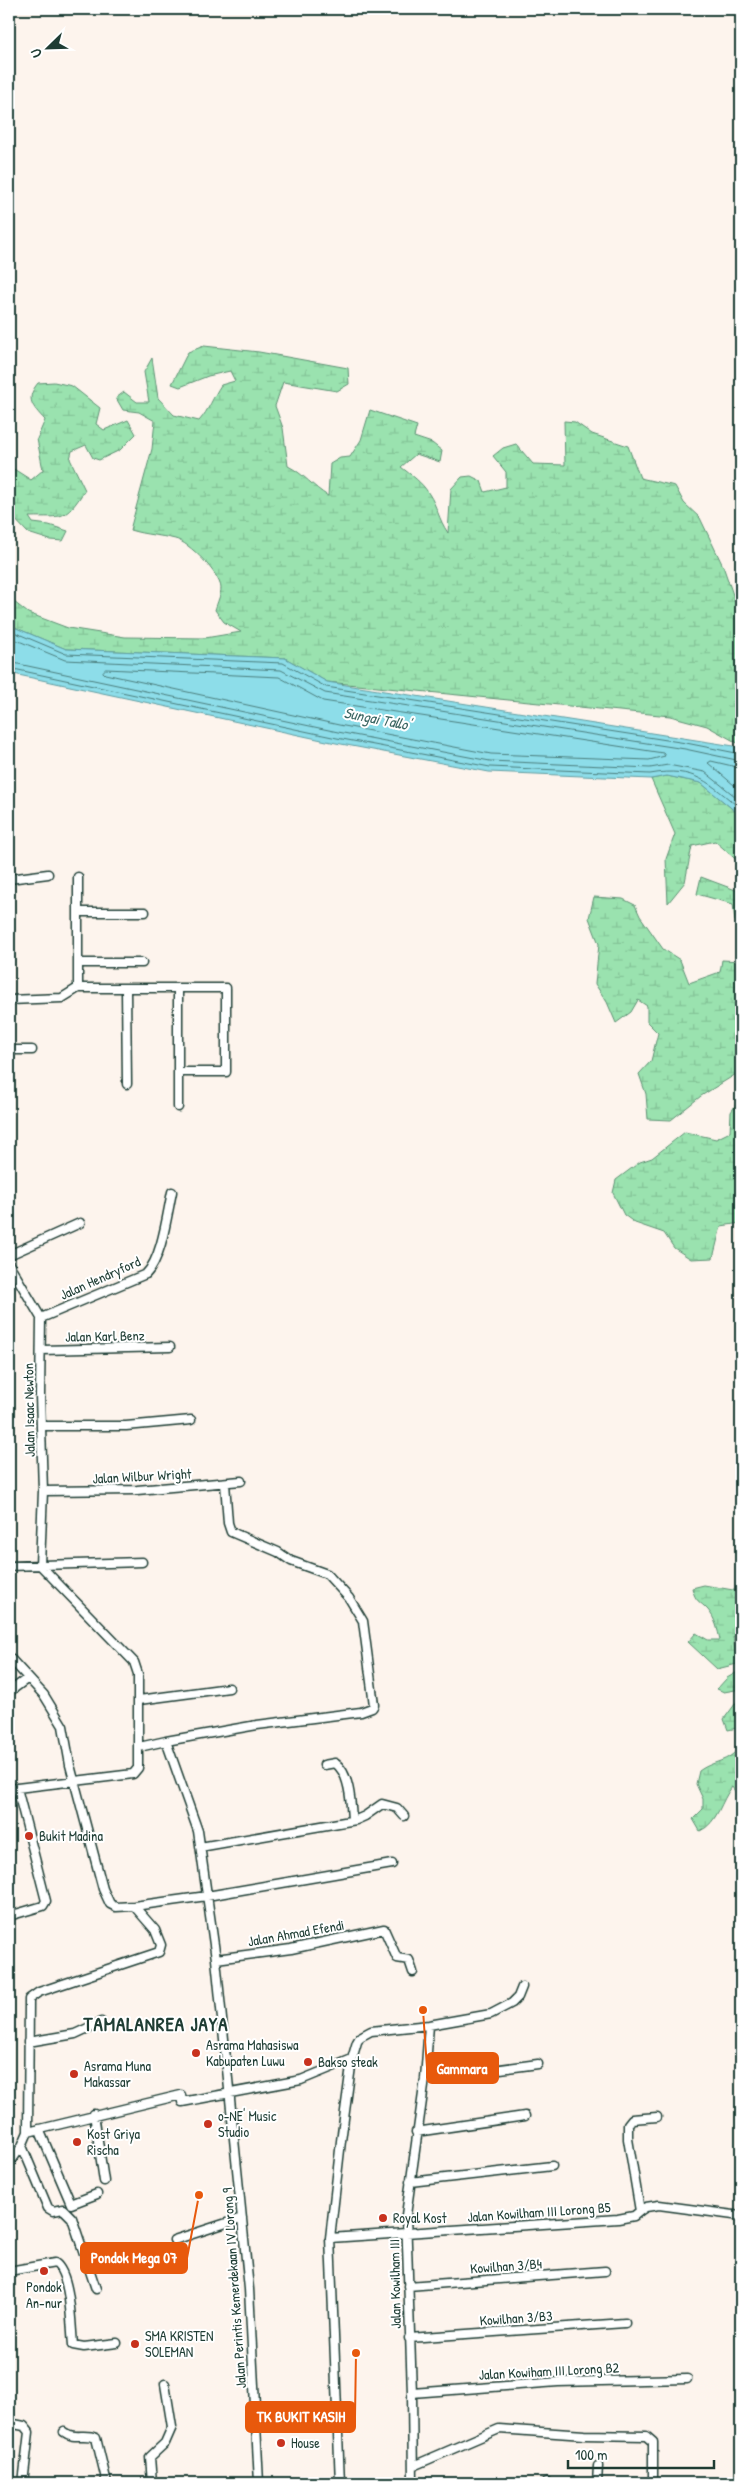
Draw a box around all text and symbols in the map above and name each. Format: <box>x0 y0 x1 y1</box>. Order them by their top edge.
north arrow <box>22 22 72 72</box>
text: U <box>25 46 46 61</box>
water label: Sungai Tallo' <box>342 702 415 736</box>
street label: Jalan Hendryford <box>57 1251 144 1305</box>
street label: Jalan Karl Benz <box>65 1325 145 1346</box>
street label: Jalan Isaac Newton <box>18 1363 39 1457</box>
street label: Jalan Wilbur Wright <box>92 1463 192 1489</box>
place label: Bukit Madina <box>39 1826 103 1845</box>
marker: Bukit Madina <box>23 1830 35 1842</box>
street label: Jalan Ahmad Efendi <box>246 1915 346 1950</box>
district label: TAMALANREA JAYA <box>83 2011 228 2037</box>
place label: Asrama Mahasiswa Kabupaten Luwu <box>206 2035 299 2071</box>
marker: Asrama Mahasiswa Kabupaten Luwu <box>190 2047 202 2059</box>
place label: Bakso steak <box>318 2052 378 2071</box>
callout: Gammara <box>427 2053 498 2083</box>
place label: Asrama Muna Makassar <box>84 2056 152 2091</box>
marker: Bakso steak <box>302 2056 314 2068</box>
text: Gammara <box>436 2058 488 2079</box>
marker: Asrama Muna Makassar <box>68 2068 80 2080</box>
place label: o-NE' Music Studio <box>218 2106 277 2141</box>
marker: o-NE' Music Studio <box>202 2118 214 2130</box>
place label: Kost Griya Rischa <box>87 2124 141 2159</box>
marker: Kost Griya Rischa <box>71 2136 83 2148</box>
street label: Jalan Perintis Kemerdekaan IV Lorong 9 <box>217 2187 251 2389</box>
street label: Jalan Kowilham III Lorong B5 <box>467 2197 611 2227</box>
place label: Royal Kost <box>393 2208 447 2228</box>
marker: Royal Kost <box>377 2212 389 2224</box>
street label: Jalan Kowilham III <box>384 2239 405 2329</box>
callout: Pondok Mega 07 <box>81 2243 187 2273</box>
text: Pondok Mega 07 <box>91 2247 178 2269</box>
street label: Kowilhan 3/B4 <box>470 2254 542 2277</box>
marker: Pondok An-nur <box>38 2265 50 2277</box>
place label: Pondok An-nur <box>26 2277 63 2312</box>
street label: Kowilhan 3/B3 <box>479 2305 553 2330</box>
place label: SMA KRISTEN SOLEMAN <box>145 2326 213 2361</box>
marker: SMA KRISTEN SOLEMAN <box>129 2338 141 2350</box>
street label: Jalan Kowiham III Lorong B2 <box>478 2357 620 2385</box>
callout: TK BUKIT KASIH <box>246 2402 355 2432</box>
text: TK BUKIT KASIH <box>256 2406 345 2427</box>
place label: House <box>291 2433 320 2452</box>
marker: House <box>275 2437 287 2449</box>
scale bar <box>568 2437 714 2469</box>
text: 100 m <box>575 2444 608 2465</box>

